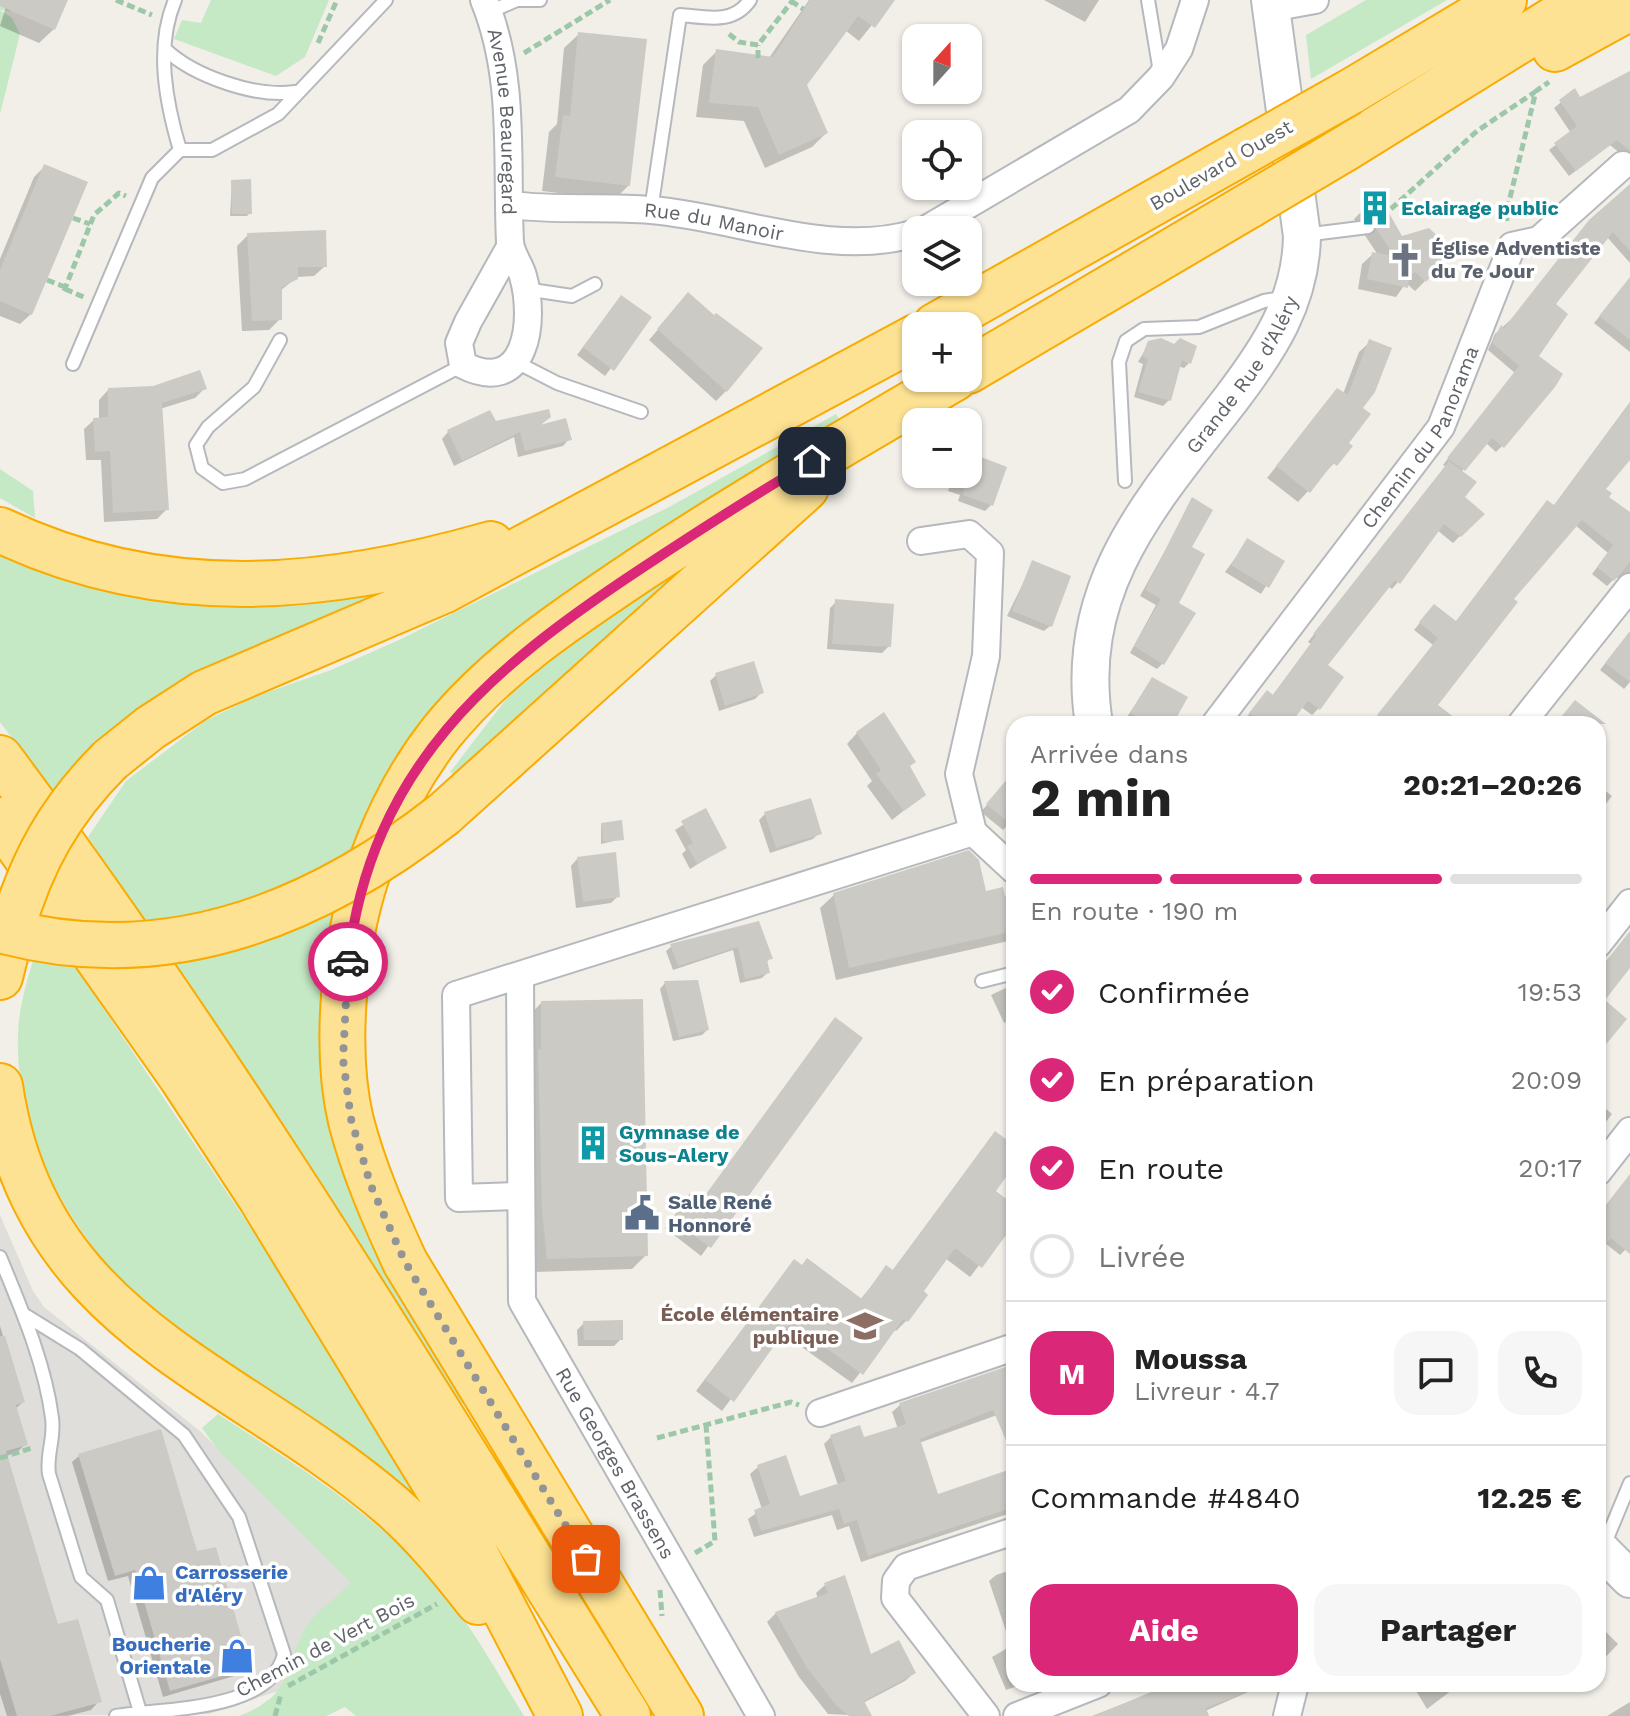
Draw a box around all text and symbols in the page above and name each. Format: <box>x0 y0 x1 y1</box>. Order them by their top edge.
north arrow <box>902 24 982 104</box>
map controls <box>902 24 982 488</box>
street label: Avenue Beauregard <box>482 25 521 215</box>
street label: Boulevard Ouest <box>1145 114 1297 216</box>
button: locate <box>902 120 982 200</box>
building icon: Eclairage public <box>1356 189 1394 227</box>
place label: Eclairage public <box>1401 196 1559 220</box>
street label: Rue du Manoir <box>643 197 786 246</box>
button: layers <box>902 216 982 296</box>
place label: Église Adventiste du 7e Jour <box>1431 236 1601 283</box>
church icon: Église Adventiste du 7e Jour <box>1386 241 1424 279</box>
street label: Grande Rue d'Aléry <box>1181 292 1303 458</box>
button: + <box>902 312 982 392</box>
street label: Chemin du Panorama <box>1356 343 1484 533</box>
button: − <box>902 408 982 488</box>
pin <box>778 427 846 495</box>
icon: home <box>790 439 834 483</box>
text: Arrivée dans <box>1030 739 1189 769</box>
text: 20:21–20:26 <box>1403 767 1582 802</box>
text: 2 min <box>1030 768 1172 829</box>
text: En route · 190 m <box>1030 896 1238 926</box>
courier <box>308 922 388 1002</box>
icon: car <box>326 940 370 984</box>
icon: check <box>1030 970 1074 1014</box>
text: Confirmée <box>1098 975 1250 1010</box>
text: 19:53 <box>1518 977 1582 1007</box>
icon: check <box>1030 1058 1074 1102</box>
text: En préparation <box>1098 1063 1315 1098</box>
text: 20:09 <box>1511 1065 1582 1095</box>
place label: Gymnase de Sous-Alery <box>619 1120 739 1167</box>
building icon: Gymnase de Sous-Alery <box>574 1124 612 1162</box>
icon: check <box>1030 1146 1074 1190</box>
text: En route <box>1098 1151 1224 1186</box>
text: 20:17 <box>1518 1153 1582 1183</box>
place label: Salle René Honnoré <box>668 1190 772 1237</box>
public building icon: Salle René Honnoré <box>623 1194 661 1232</box>
text: Livrée <box>1098 1239 1186 1274</box>
place label: École élémentaire publique <box>661 1302 839 1349</box>
school or university icon: École élémentaire publique <box>846 1307 884 1345</box>
button: chat <box>1394 1331 1478 1415</box>
button: phone <box>1498 1331 1582 1415</box>
text: Moussa <box>1134 1341 1247 1376</box>
text: M <box>1058 1356 1086 1391</box>
street label: Rue Georges Brassens <box>551 1363 680 1563</box>
text: Livreur · 4.7 <box>1134 1376 1280 1406</box>
text: Commande #4840 <box>1030 1480 1301 1515</box>
text: 12.25 € <box>1477 1480 1582 1515</box>
pin <box>552 1525 620 1593</box>
icon: bag <box>564 1537 608 1581</box>
place label: Carrosserie d'Aléry <box>175 1560 288 1607</box>
shop icon: Carrosserie d'Aléry <box>130 1564 168 1602</box>
button: Aide <box>1030 1584 1298 1676</box>
button: Partager <box>1314 1584 1582 1676</box>
street label: Chemin de Vert Bois <box>232 1588 418 1702</box>
place label: Boucherie Orientale <box>112 1632 211 1679</box>
shop icon: Boucherie Orientale <box>218 1637 256 1675</box>

